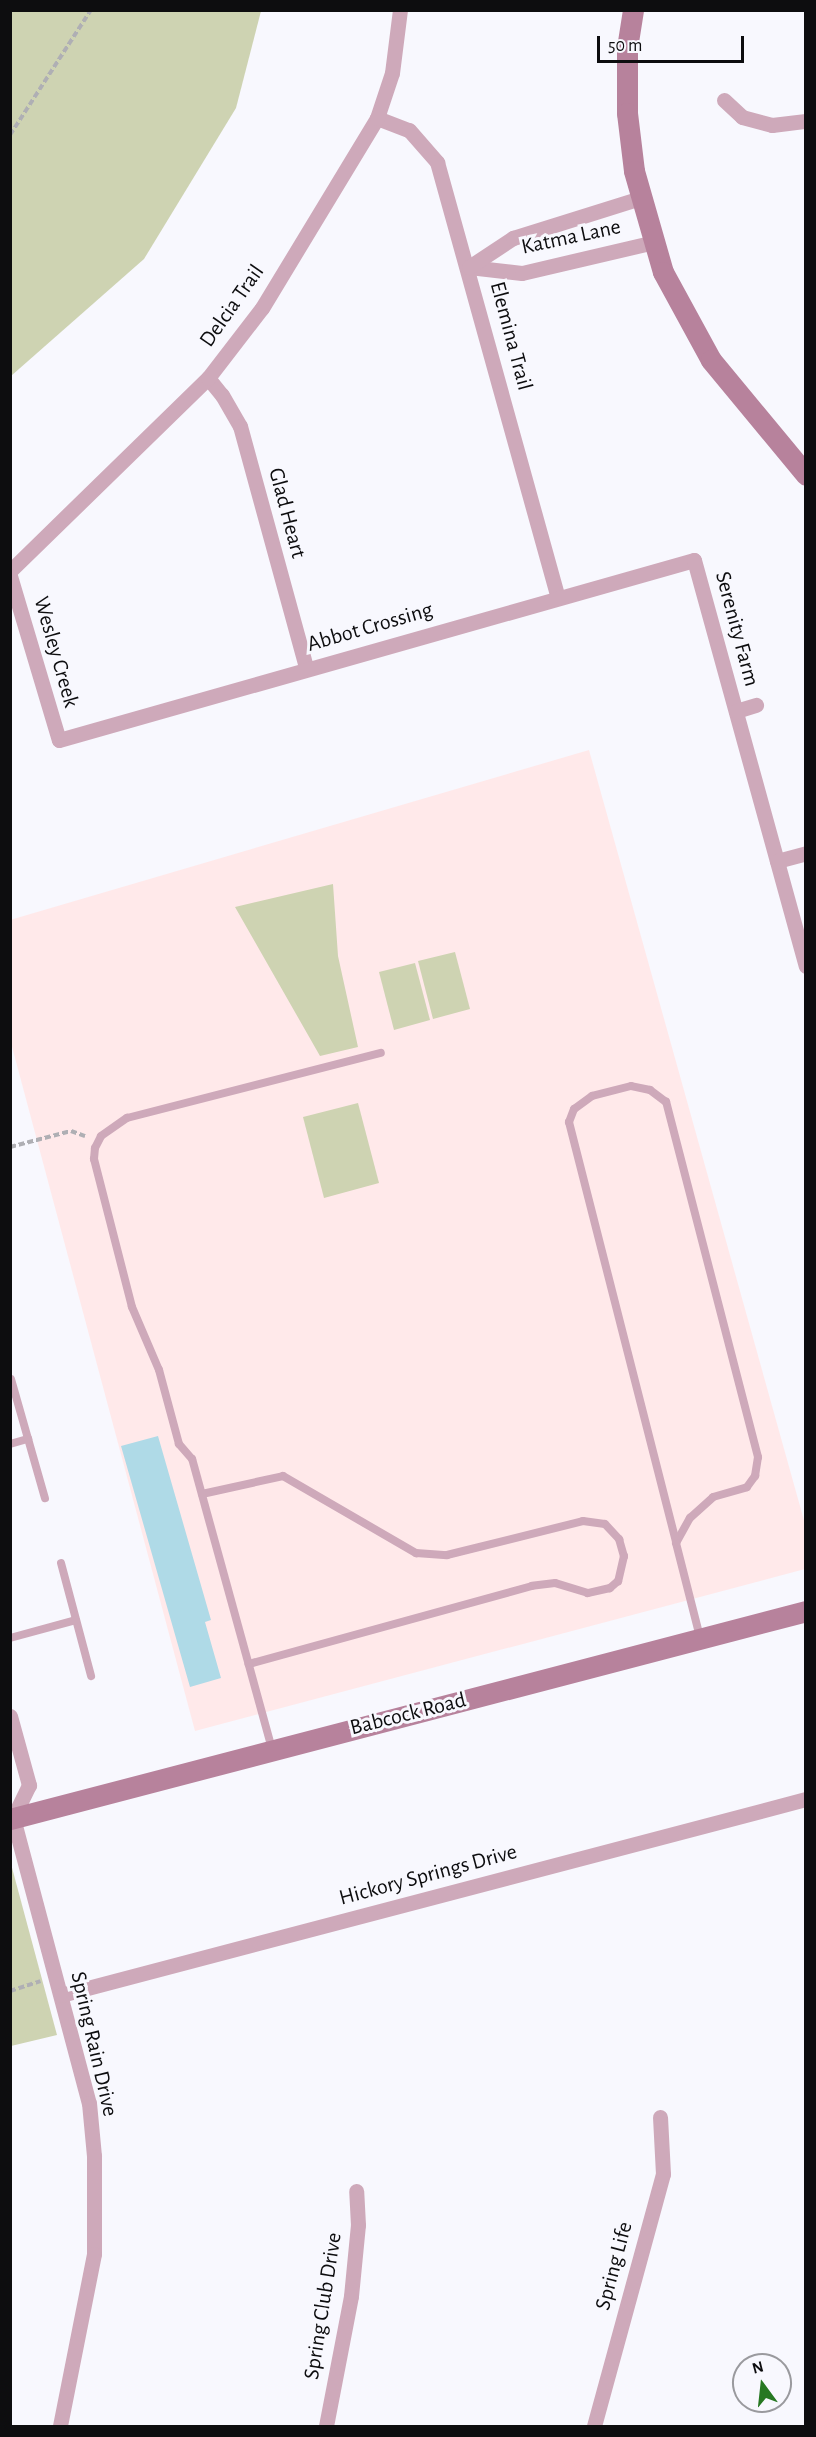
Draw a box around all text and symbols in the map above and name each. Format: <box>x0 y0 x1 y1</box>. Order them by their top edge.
scale bar <box>600 24 747 62</box>
text: 50 m <box>608 37 642 55</box>
street label: Katma Lane <box>519 214 623 260</box>
street label: Delcia Trail <box>194 260 270 352</box>
street label: Elemina Trail <box>484 279 538 393</box>
street label: Glad Heart <box>262 465 312 561</box>
street label: Serenity Farm <box>709 569 765 689</box>
street label: Wesley Creek <box>28 594 84 710</box>
street label: Abbot Crossing <box>304 596 436 658</box>
street label: Babcock Road <box>347 1687 469 1741</box>
street label: Hickory Springs Drive <box>336 1839 520 1911</box>
street label: Spring Rain Drive <box>65 1969 123 2119</box>
street label: Spring Life <box>590 2219 638 2313</box>
street label: Spring Club Drive <box>298 2231 348 2381</box>
north arrow <box>732 2353 792 2413</box>
text: N <box>750 2358 765 2377</box>

